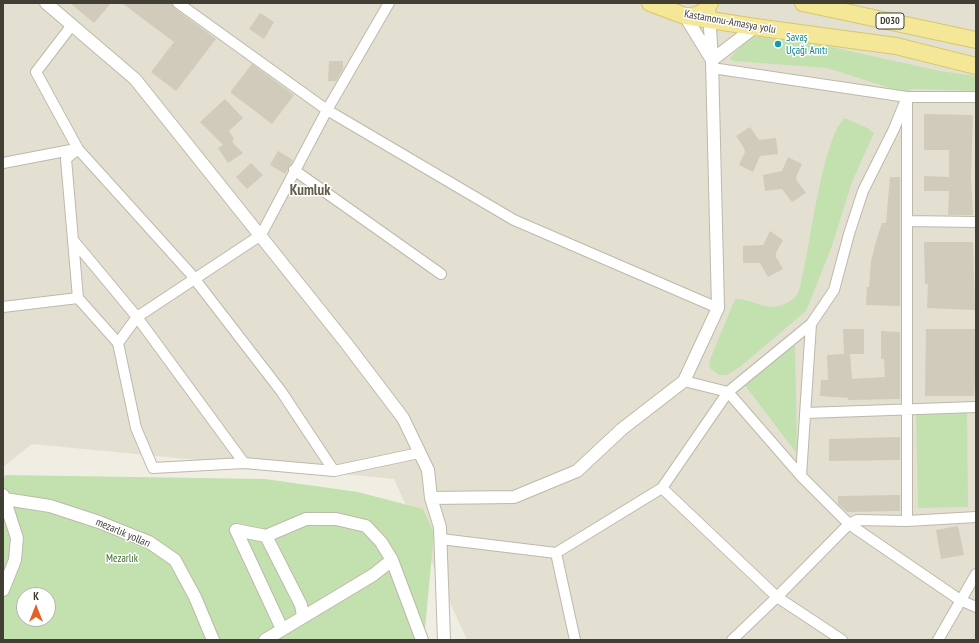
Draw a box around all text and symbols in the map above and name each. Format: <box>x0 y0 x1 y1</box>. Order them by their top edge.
street label: Kastamonu-Amasya yolu <box>683 7 777 37</box>
road number: D030 <box>876 13 904 29</box>
place label: Savaş Uçağı Anıtı <box>786 31 827 57</box>
marker: Savaş Uçağı Anıtı <box>773 39 783 49</box>
district label: Kumluk <box>290 182 330 200</box>
street label: mezarlık yolları <box>94 516 152 550</box>
park label: Mezarlık <box>106 552 138 566</box>
north arrow <box>16 587 56 627</box>
text: K <box>33 589 39 603</box>

